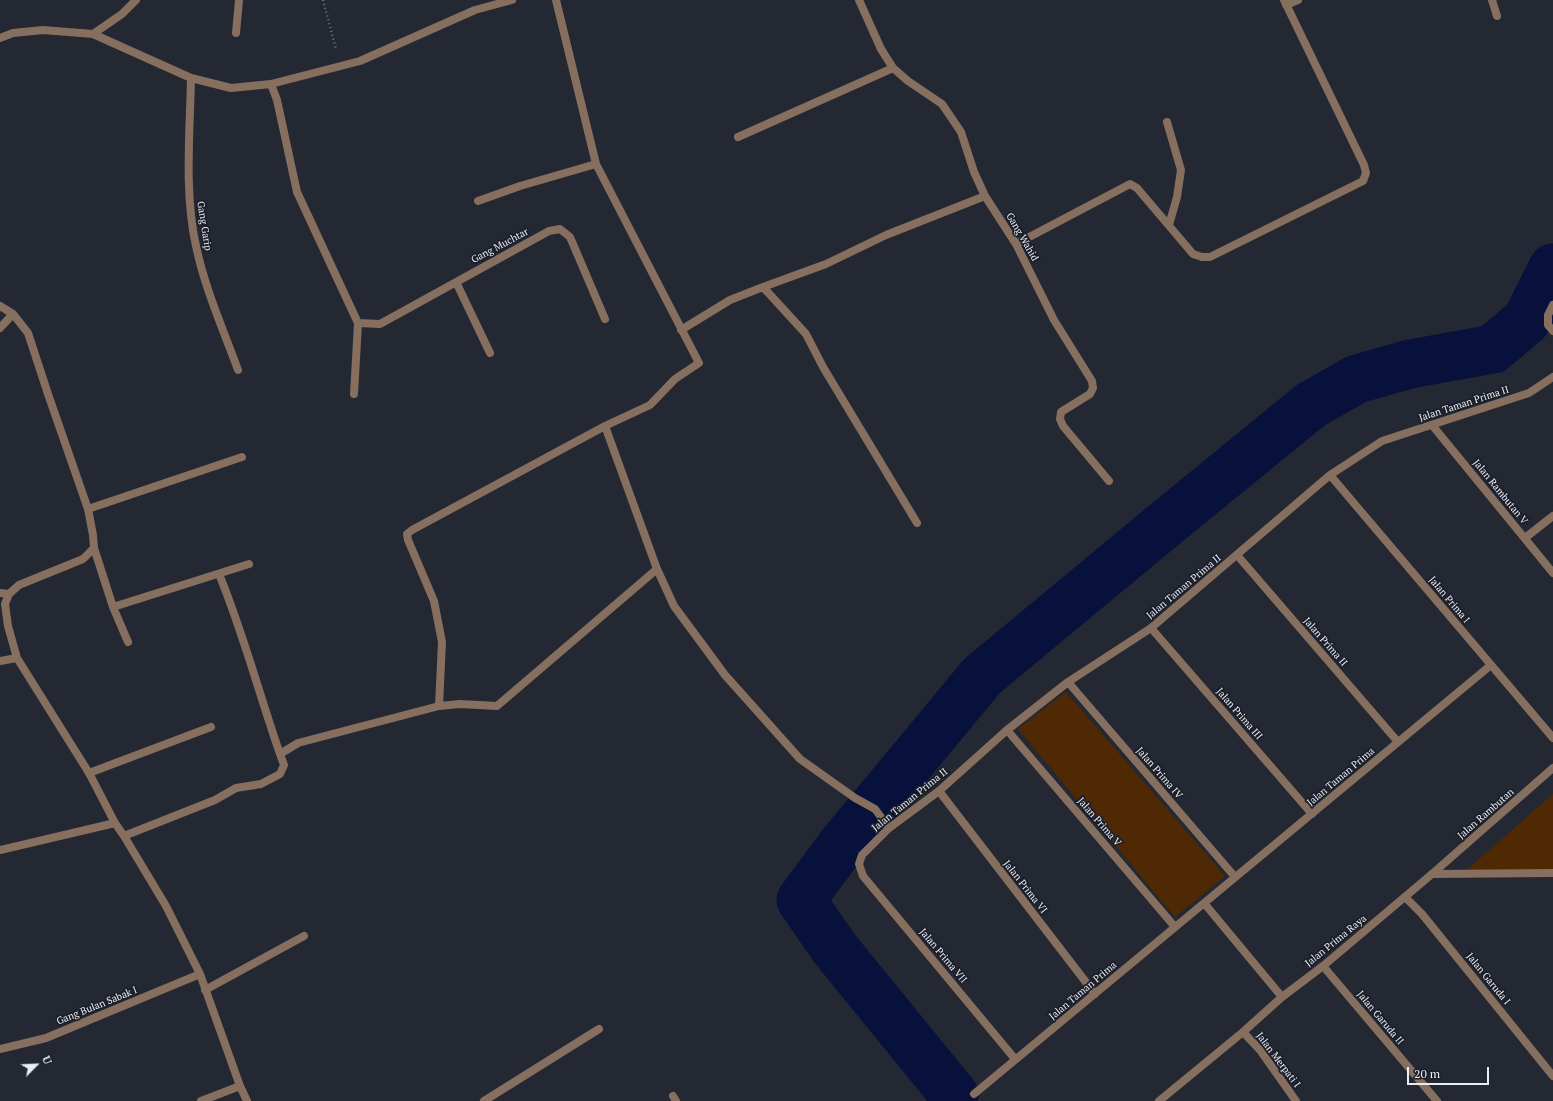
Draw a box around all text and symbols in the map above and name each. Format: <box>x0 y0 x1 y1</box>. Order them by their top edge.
street label: Gang Garip <box>194 200 214 252</box>
street label: Gang Wahid <box>1003 211 1041 263</box>
street label: Gang Muchtar <box>469 226 531 266</box>
street label: Jalan Taman Prima II <box>1418 384 1510 424</box>
street label: Jalan Rambutan V <box>1470 457 1530 527</box>
street label: Jalan Taman Prima II <box>1144 552 1224 622</box>
street label: Jalan Prima I <box>1426 574 1472 626</box>
street label: Jalan Prima II <box>1301 615 1349 669</box>
street label: Jalan Prima III <box>1213 686 1265 742</box>
street label: Jalan Prima IV <box>1133 745 1185 801</box>
street label: Jalan Taman Prima <box>1305 745 1377 809</box>
street label: Jalan Taman Prima II <box>870 766 950 834</box>
street label: Jalan Rambutan <box>1455 786 1517 842</box>
street label: Jalan Prima V <box>1075 795 1123 849</box>
street label: Jalan Prima VI <box>1001 858 1049 916</box>
street label: Jalan Prima Raya <box>1303 913 1369 969</box>
street label: Jalan Prima VII <box>917 926 969 986</box>
street label: Jalan Garuda I <box>1464 951 1512 1007</box>
street label: Jalan Taman Prima <box>1047 959 1119 1023</box>
street label: Gang Bulan Sabak I <box>55 984 139 1028</box>
street label: Jalan Garuda II <box>1354 989 1406 1047</box>
street label: Jalan Merpati I <box>1253 1030 1303 1090</box>
north arrow <box>16 1045 56 1085</box>
text: U <box>39 1054 55 1067</box>
scale bar <box>1409 1059 1491 1085</box>
text: 20 m <box>1414 1066 1440 1081</box>

